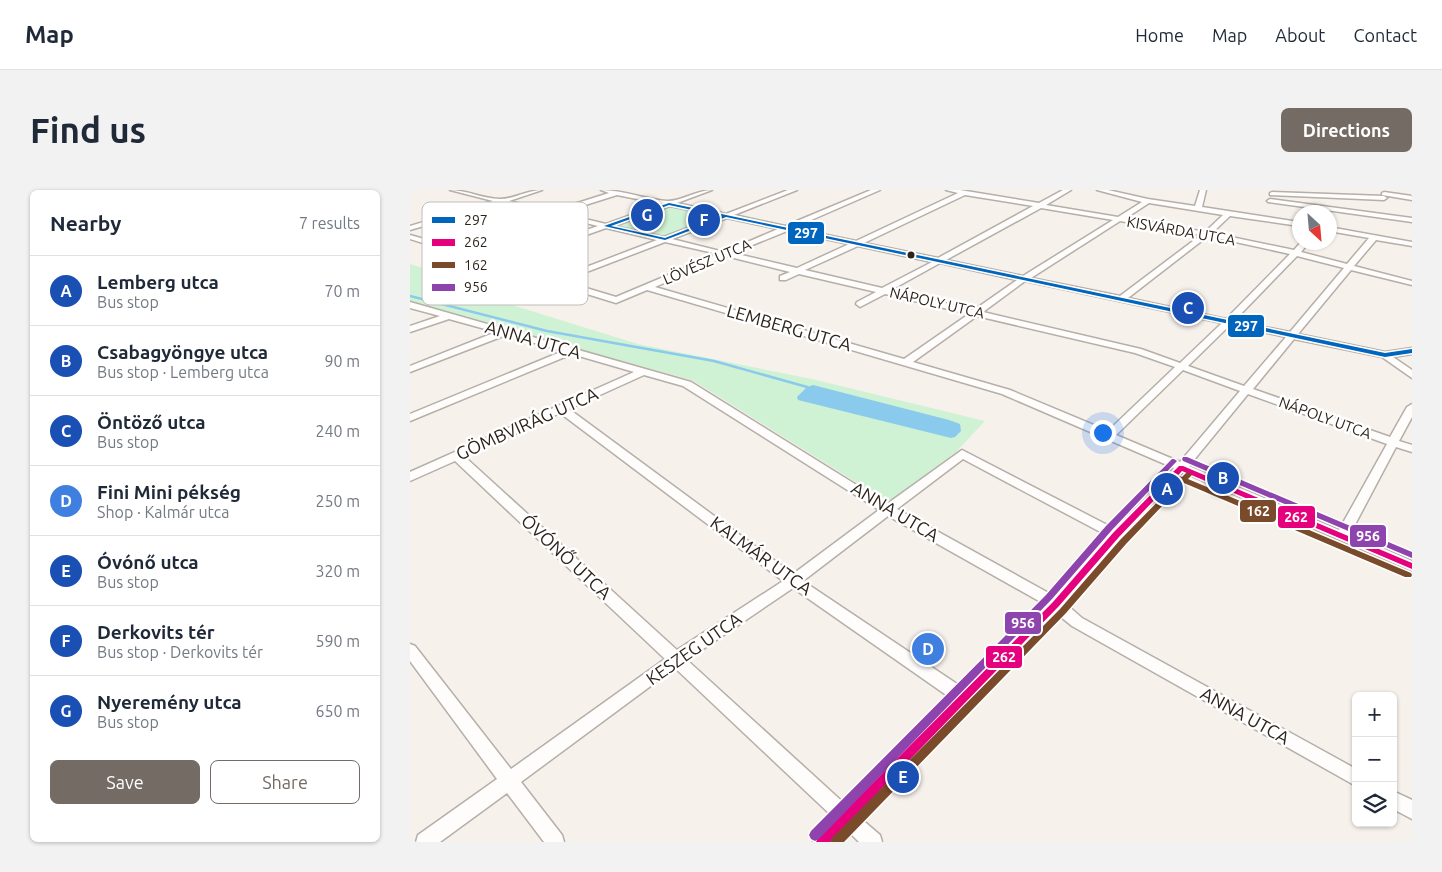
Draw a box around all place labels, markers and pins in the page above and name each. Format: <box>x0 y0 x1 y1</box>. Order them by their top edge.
pin: G <box>631 196 663 234</box>
pin: F <box>688 201 720 239</box>
unlabelled marker <box>906 250 916 260</box>
pin: C <box>1172 289 1204 327</box>
pin: B <box>1207 459 1239 497</box>
pin: A <box>1151 470 1183 508</box>
pin: D <box>912 630 944 668</box>
pin: E <box>887 758 919 796</box>

